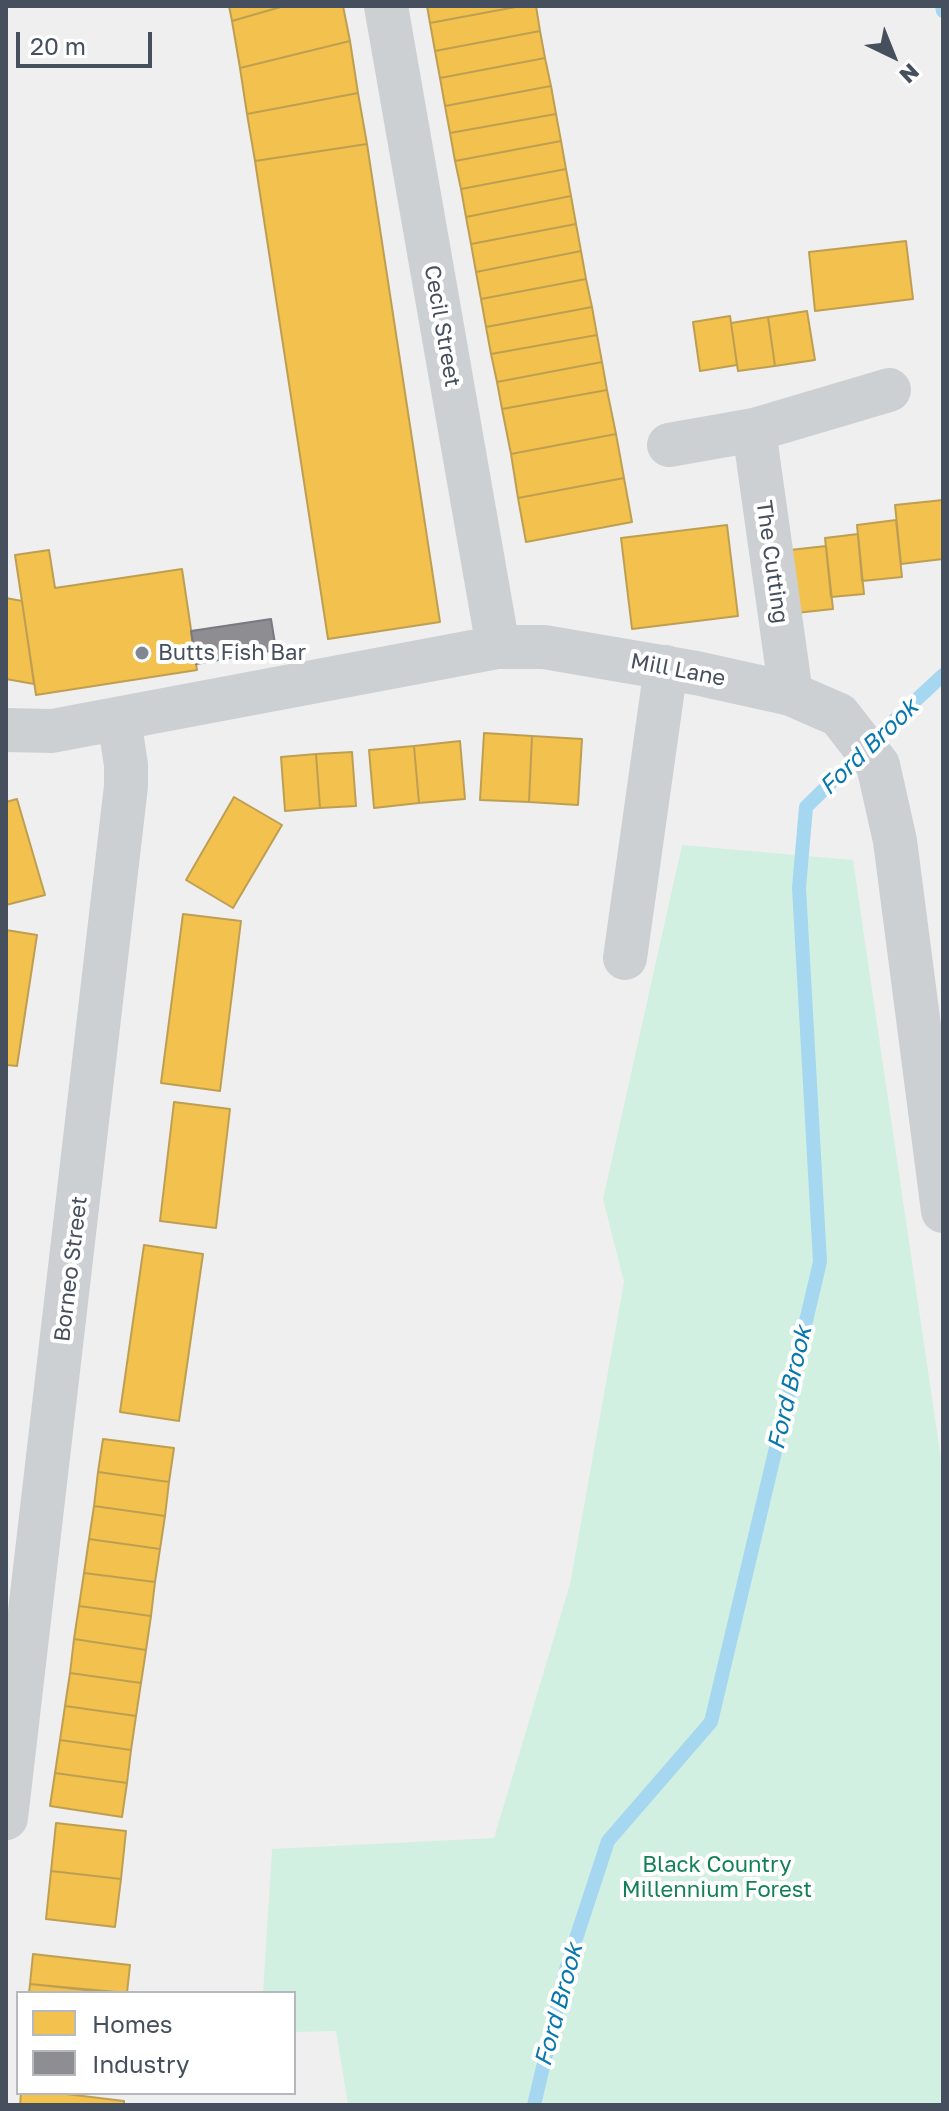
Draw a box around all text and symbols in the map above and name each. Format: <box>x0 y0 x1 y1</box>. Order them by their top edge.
scale bar <box>20 16 156 66</box>
north arrow <box>853 16 933 96</box>
text: 20 m <box>30 31 86 60</box>
text: N <box>894 58 925 89</box>
street label: Cecil Street <box>418 263 466 389</box>
street label: The Cutting <box>750 499 794 625</box>
place label: Butts Fish Bar <box>158 640 306 666</box>
marker: Butts Fish Bar <box>133 644 151 662</box>
street label: Mill Lane <box>628 648 728 692</box>
water label: Ford Brook <box>814 693 924 801</box>
street label: Borneo Street <box>49 1195 93 1343</box>
water label: Ford Brook <box>762 1323 818 1453</box>
park label: Black Country Millennium Forest <box>622 1852 812 1904</box>
water label: Ford Brook <box>529 1940 589 2070</box>
legend <box>16 1991 296 2095</box>
text: Homes <box>92 2009 173 2038</box>
text: Industry <box>92 2049 189 2078</box>

